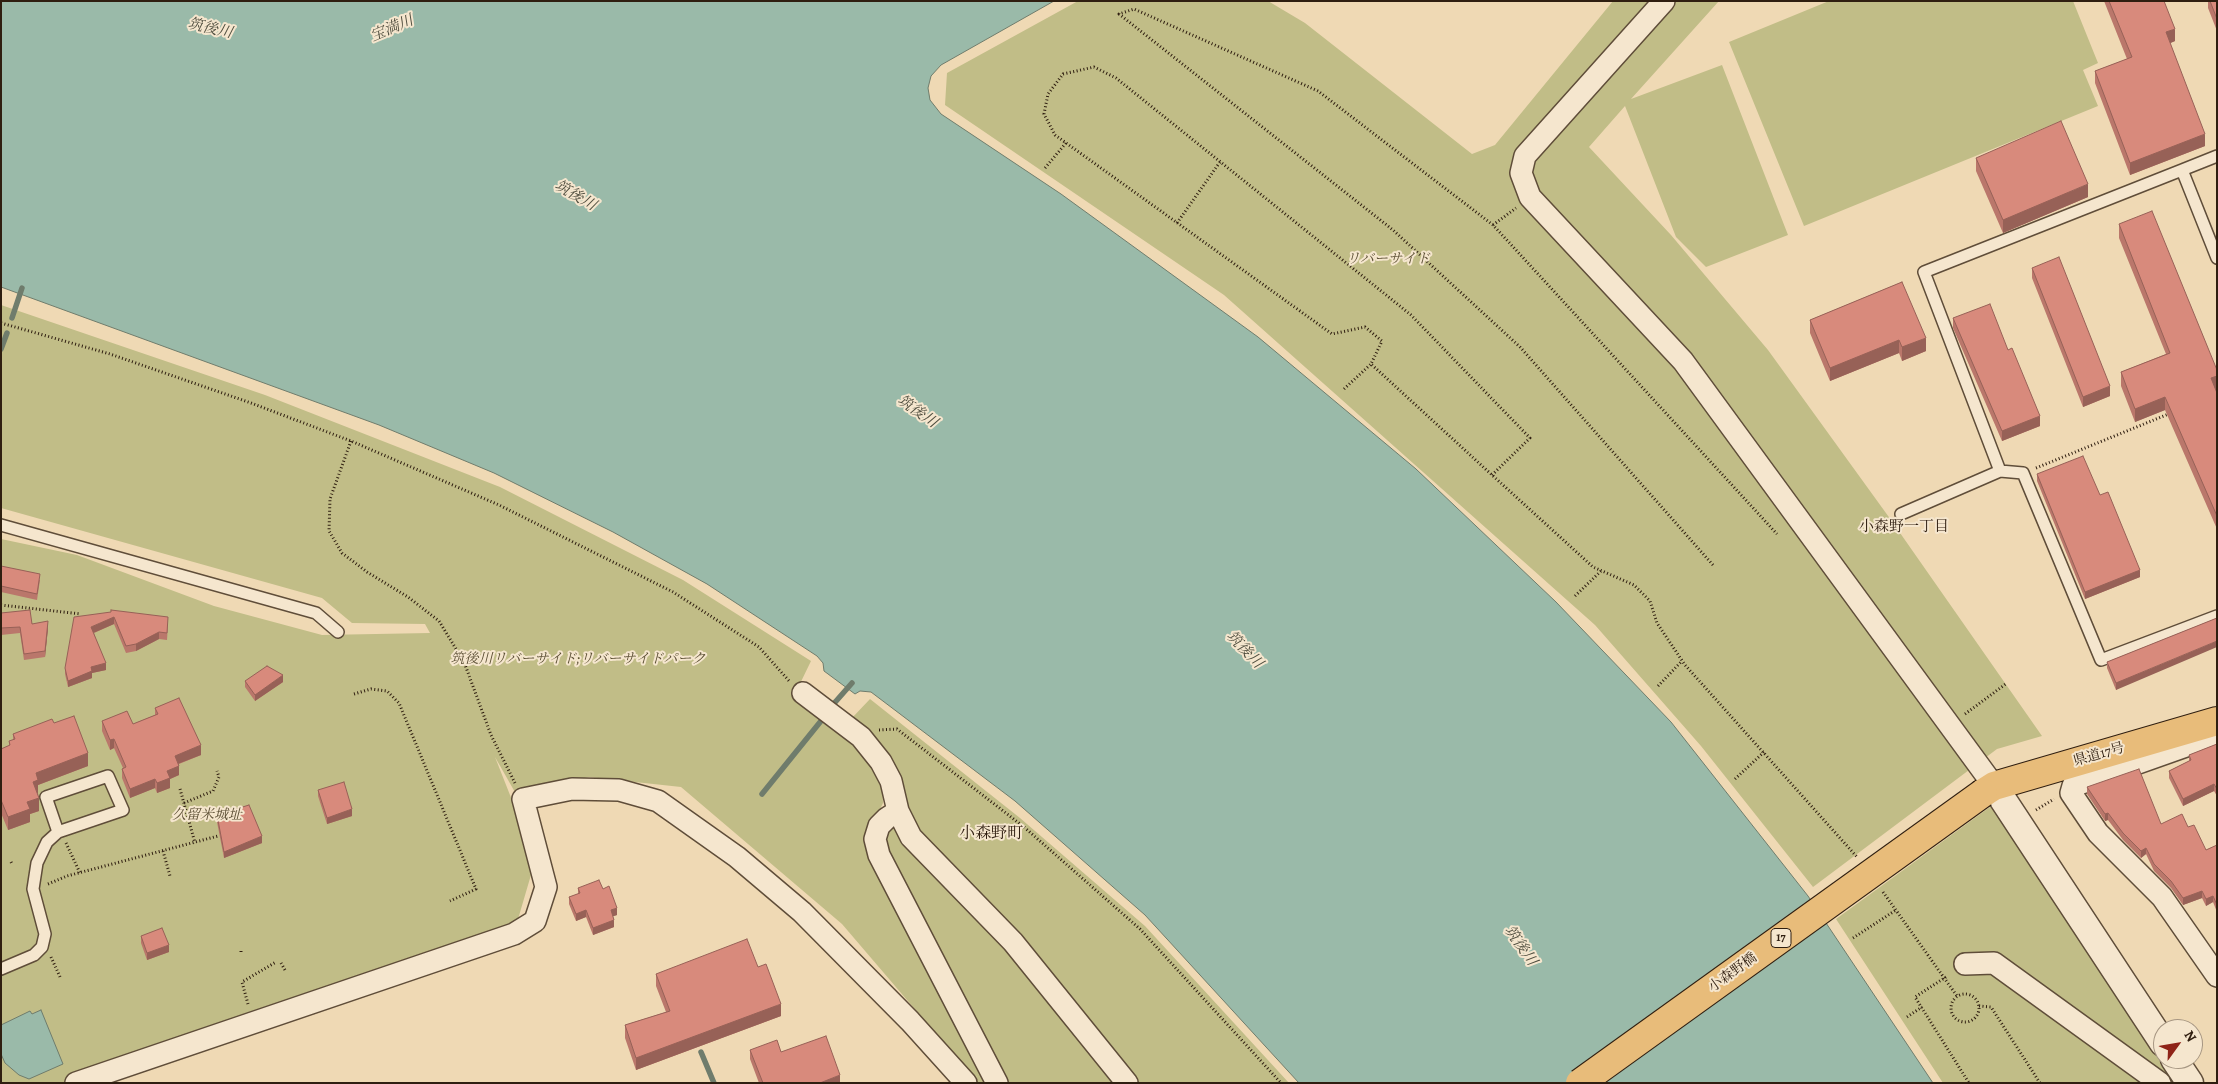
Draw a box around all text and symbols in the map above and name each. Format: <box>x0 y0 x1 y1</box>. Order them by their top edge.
water label: 宝満川 <box>368 12 416 46</box>
water label: 筑後川 <box>186 15 234 43</box>
water label: 筑後川 <box>551 177 599 215</box>
park label: リバーサイド <box>1346 252 1430 268</box>
water label: 筑後川 <box>893 392 941 432</box>
district label: 小森野一丁目 <box>1859 518 1949 536</box>
water label: 筑後川 <box>1222 628 1266 672</box>
park label: 筑後川リバーサイド;リバーサイドパーク <box>450 652 706 668</box>
street label: 県道17号 <box>2071 740 2127 770</box>
park label: 久留米城址 <box>172 808 242 824</box>
district label: 小森野町 <box>959 824 1023 844</box>
water label: 筑後川 <box>1500 922 1540 970</box>
road number: 17 <box>1771 928 1791 948</box>
street label: 小森野橋 <box>1705 950 1761 996</box>
north arrow <box>2153 1019 2203 1069</box>
text: N <box>2180 1027 2201 1046</box>

